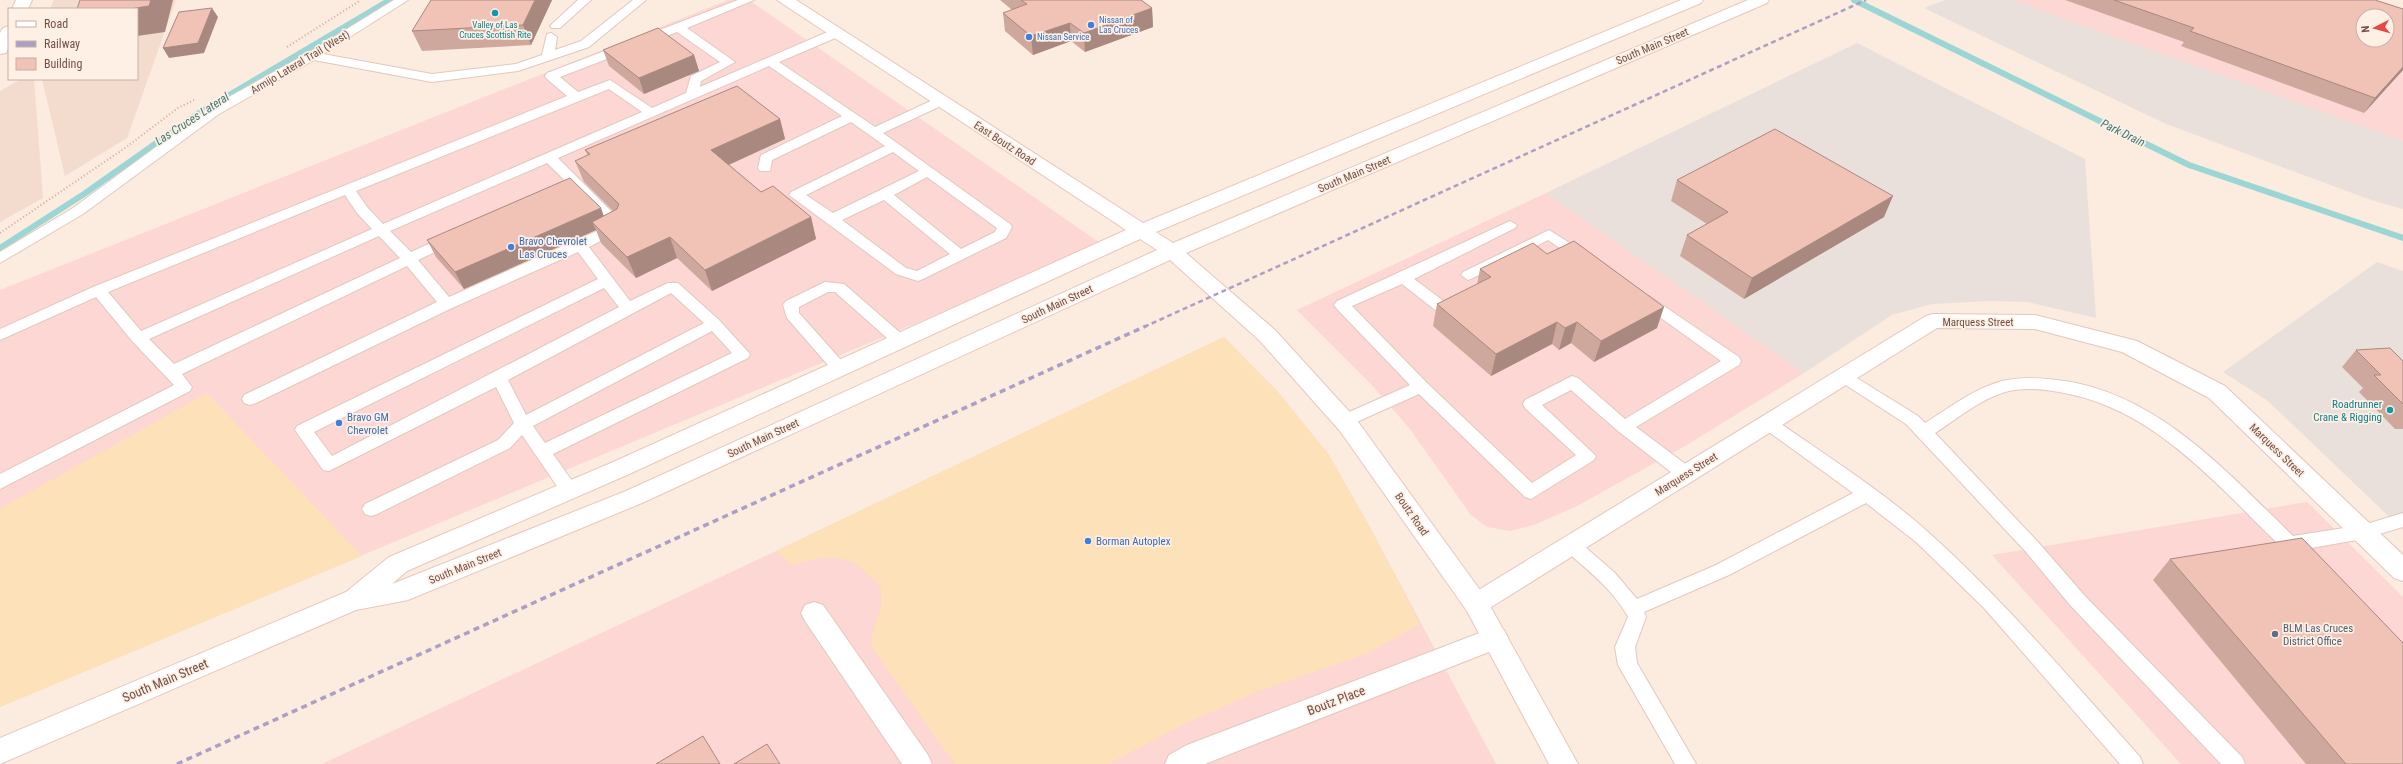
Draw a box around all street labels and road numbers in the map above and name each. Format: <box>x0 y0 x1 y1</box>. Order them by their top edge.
street label: South Main Street <box>1614 25 1690 68</box>
street label: Armijo Lateral Trail (West) <box>248 28 352 97</box>
street label: East Boutz Road <box>971 119 1038 168</box>
street label: South Main Street <box>1316 153 1392 196</box>
street label: South Main Street <box>1019 282 1095 327</box>
street label: Marquess Street <box>1942 316 2014 329</box>
street label: South Main Street <box>725 416 801 461</box>
street label: Marquess Street <box>2247 421 2307 480</box>
street label: Marquess Street <box>1653 450 1720 499</box>
street label: Boutz Road <box>1392 490 1431 538</box>
street label: South Main Street <box>427 546 503 587</box>
street label: South Main Street <box>120 656 210 705</box>
street label: Boutz Place <box>1305 683 1367 718</box>

